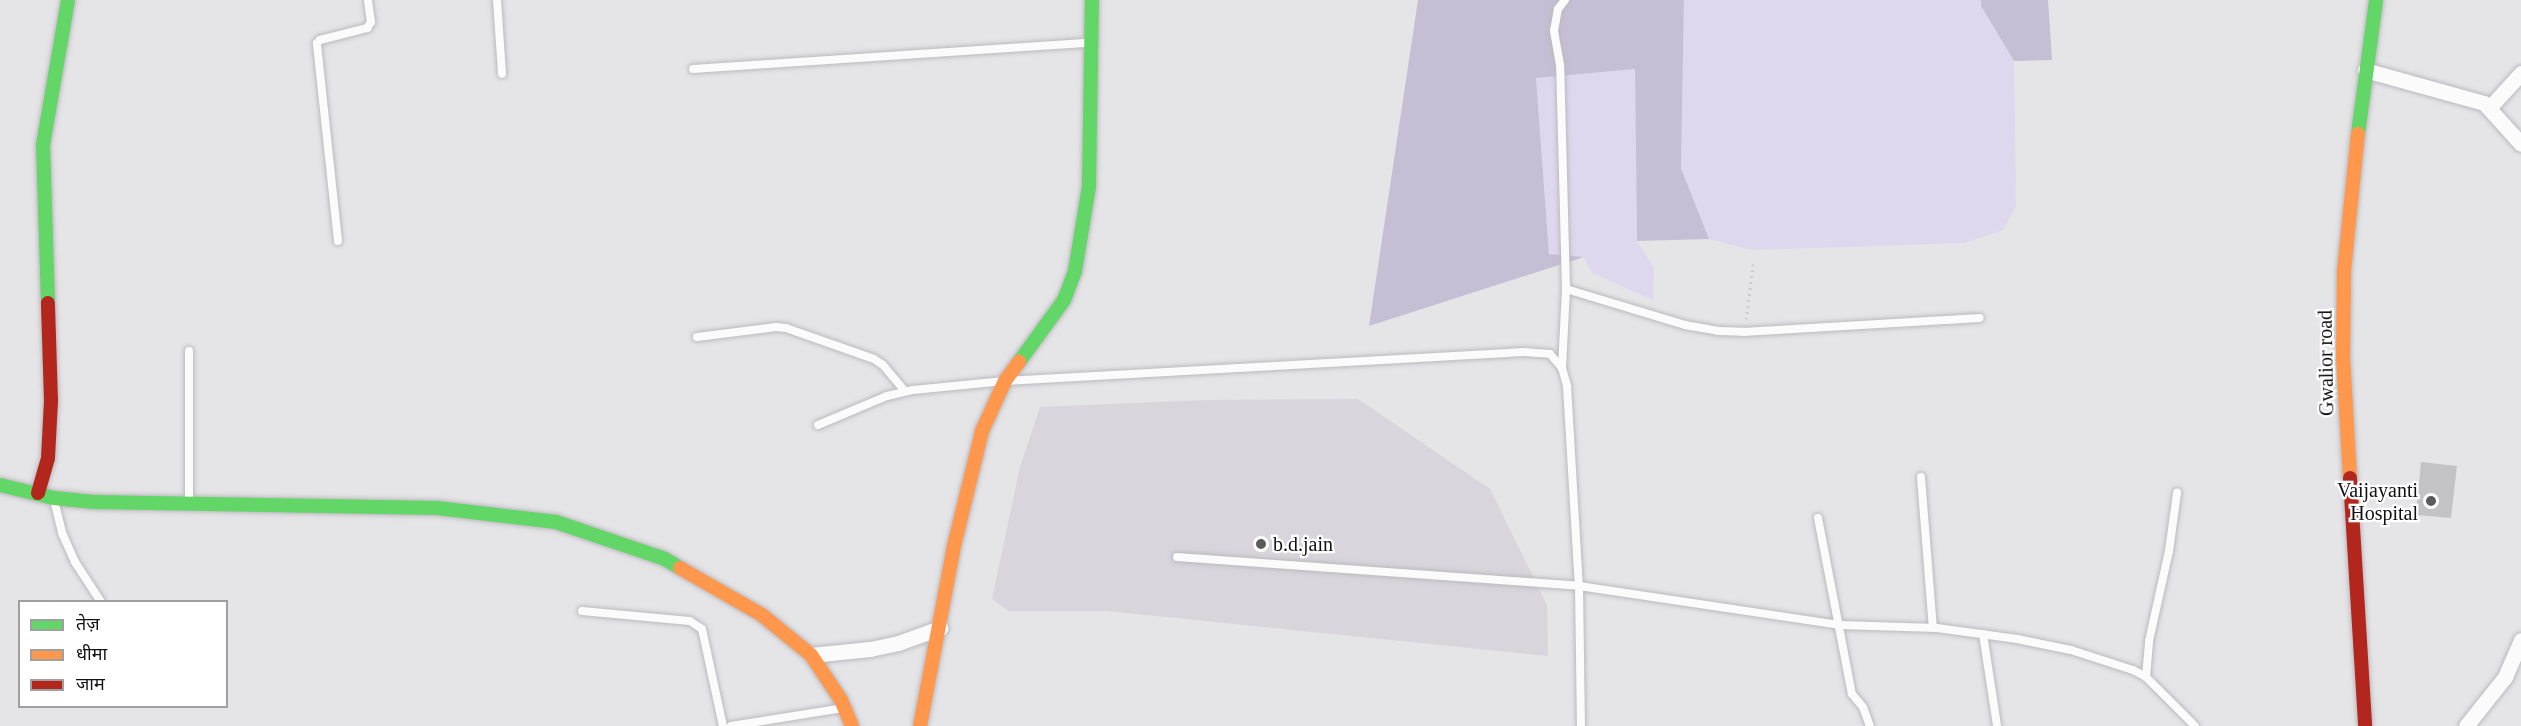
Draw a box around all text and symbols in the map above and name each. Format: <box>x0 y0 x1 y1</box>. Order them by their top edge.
street label: Gwalior road <box>2313 310 2339 416</box>
place label: Vaijayanti Hospital <box>2337 478 2418 525</box>
marker: Vaijayanti Hospital <box>2422 492 2440 510</box>
place label: b.d.jain <box>1273 532 1333 556</box>
marker: b.d.jain <box>1254 537 1268 551</box>
legend <box>18 600 228 708</box>
text: तेज़ <box>76 614 100 634</box>
text: धीमा <box>76 644 107 664</box>
text: जाम <box>76 674 105 694</box>

